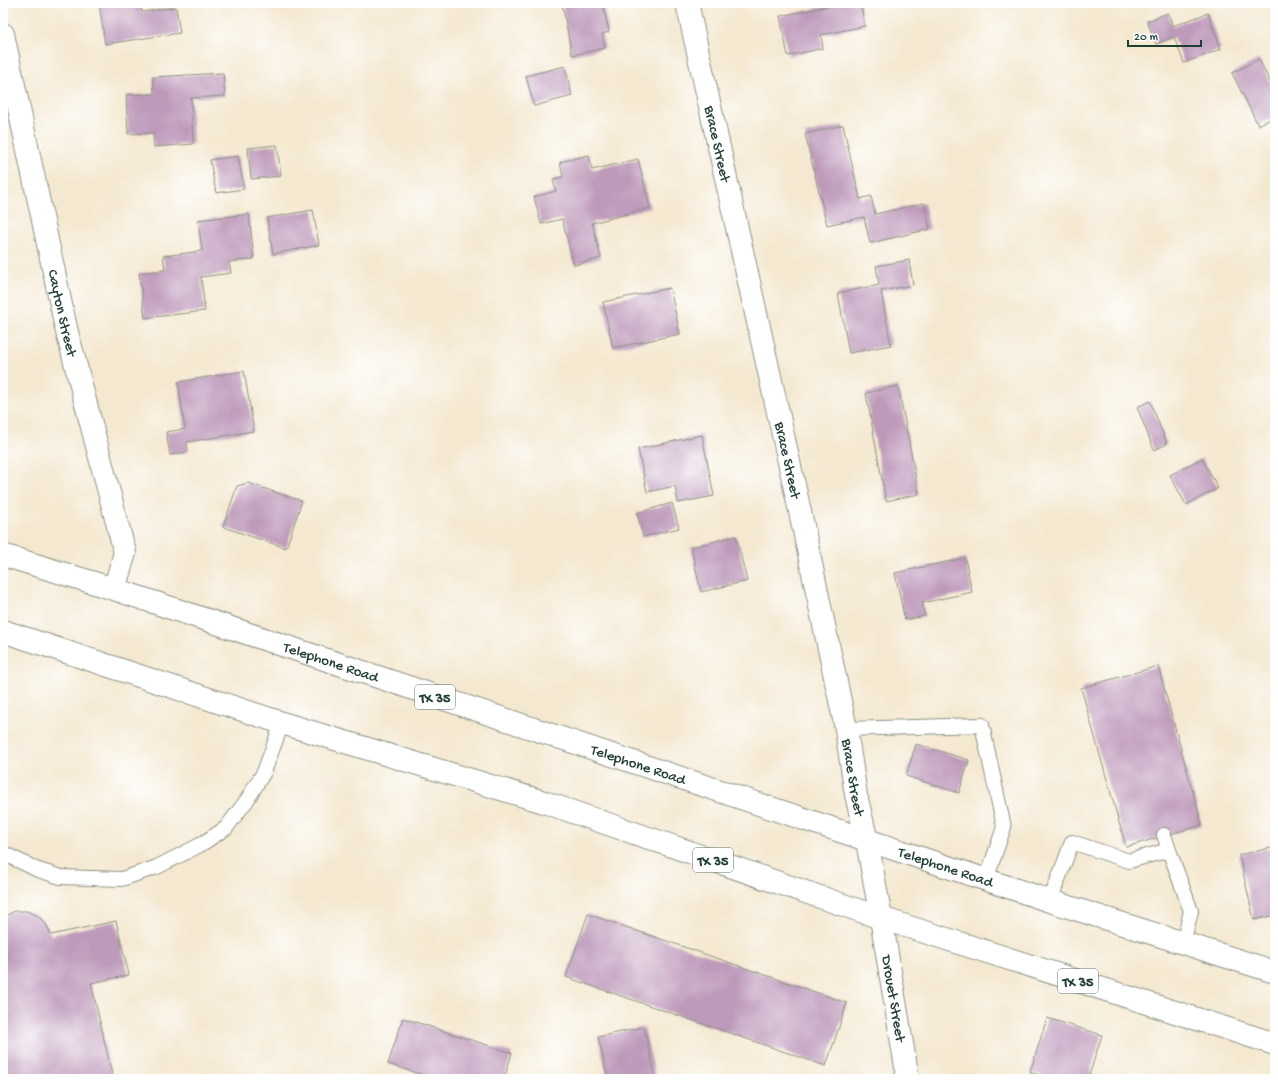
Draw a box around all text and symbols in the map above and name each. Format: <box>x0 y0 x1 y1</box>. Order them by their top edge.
scale bar <box>1128 22 1201 48</box>
text: 20 m <box>1134 31 1159 45</box>
street label: Brace Street <box>699 103 734 186</box>
street label: Cayton Street <box>43 268 80 360</box>
street label: Brace Street <box>769 419 804 502</box>
street label: Telephone Road <box>280 639 382 688</box>
road number: TX 35 <box>415 685 455 709</box>
street label: Brace Street <box>836 737 868 820</box>
street label: Telephone Road <box>587 741 689 790</box>
street label: Telephone Road <box>894 844 996 893</box>
road number: TX 35 <box>693 848 733 872</box>
street label: Drouet Street <box>876 953 909 1045</box>
road number: TX 35 <box>1058 969 1098 993</box>

